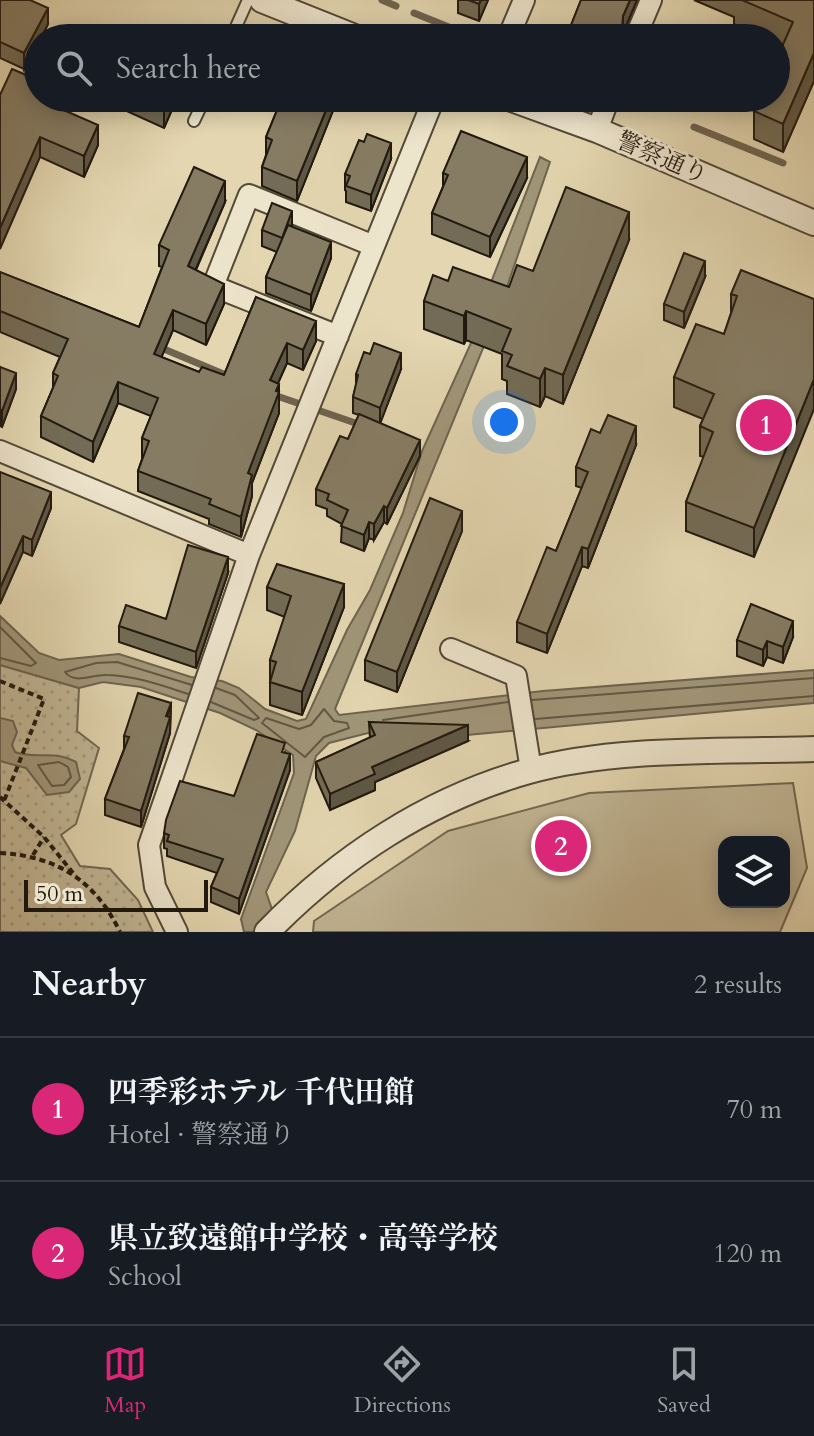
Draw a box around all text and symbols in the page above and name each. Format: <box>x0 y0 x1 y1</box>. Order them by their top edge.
search box <box>24 24 790 112</box>
icon: search <box>52 46 96 90</box>
text: Search here <box>116 48 261 89</box>
street label: 警察通り <box>611 124 713 192</box>
pin: 1 <box>740 395 792 455</box>
your location <box>484 402 524 442</box>
pin: 2 <box>535 816 587 876</box>
map controls <box>718 836 790 908</box>
button: layers <box>718 836 790 908</box>
scale bar <box>24 876 208 912</box>
text: 50 m <box>36 879 83 909</box>
text: Nearby <box>32 961 147 1007</box>
text: 2 results <box>694 967 782 1002</box>
text: 四季彩ホテル 千代田館 <box>108 1072 415 1113</box>
text: 1 <box>51 1092 65 1127</box>
text: 70 m <box>726 1092 782 1127</box>
text: Hotel · 警察通り <box>108 1117 295 1152</box>
text: 県立致遠館中学校・高等学校 <box>108 1218 498 1259</box>
text: 2 <box>51 1236 65 1271</box>
text: 120 m <box>713 1236 782 1271</box>
text: School <box>108 1259 182 1294</box>
tab: Map <box>103 1342 147 1420</box>
tab: Directions <box>354 1342 451 1420</box>
tab: Saved <box>657 1342 711 1420</box>

